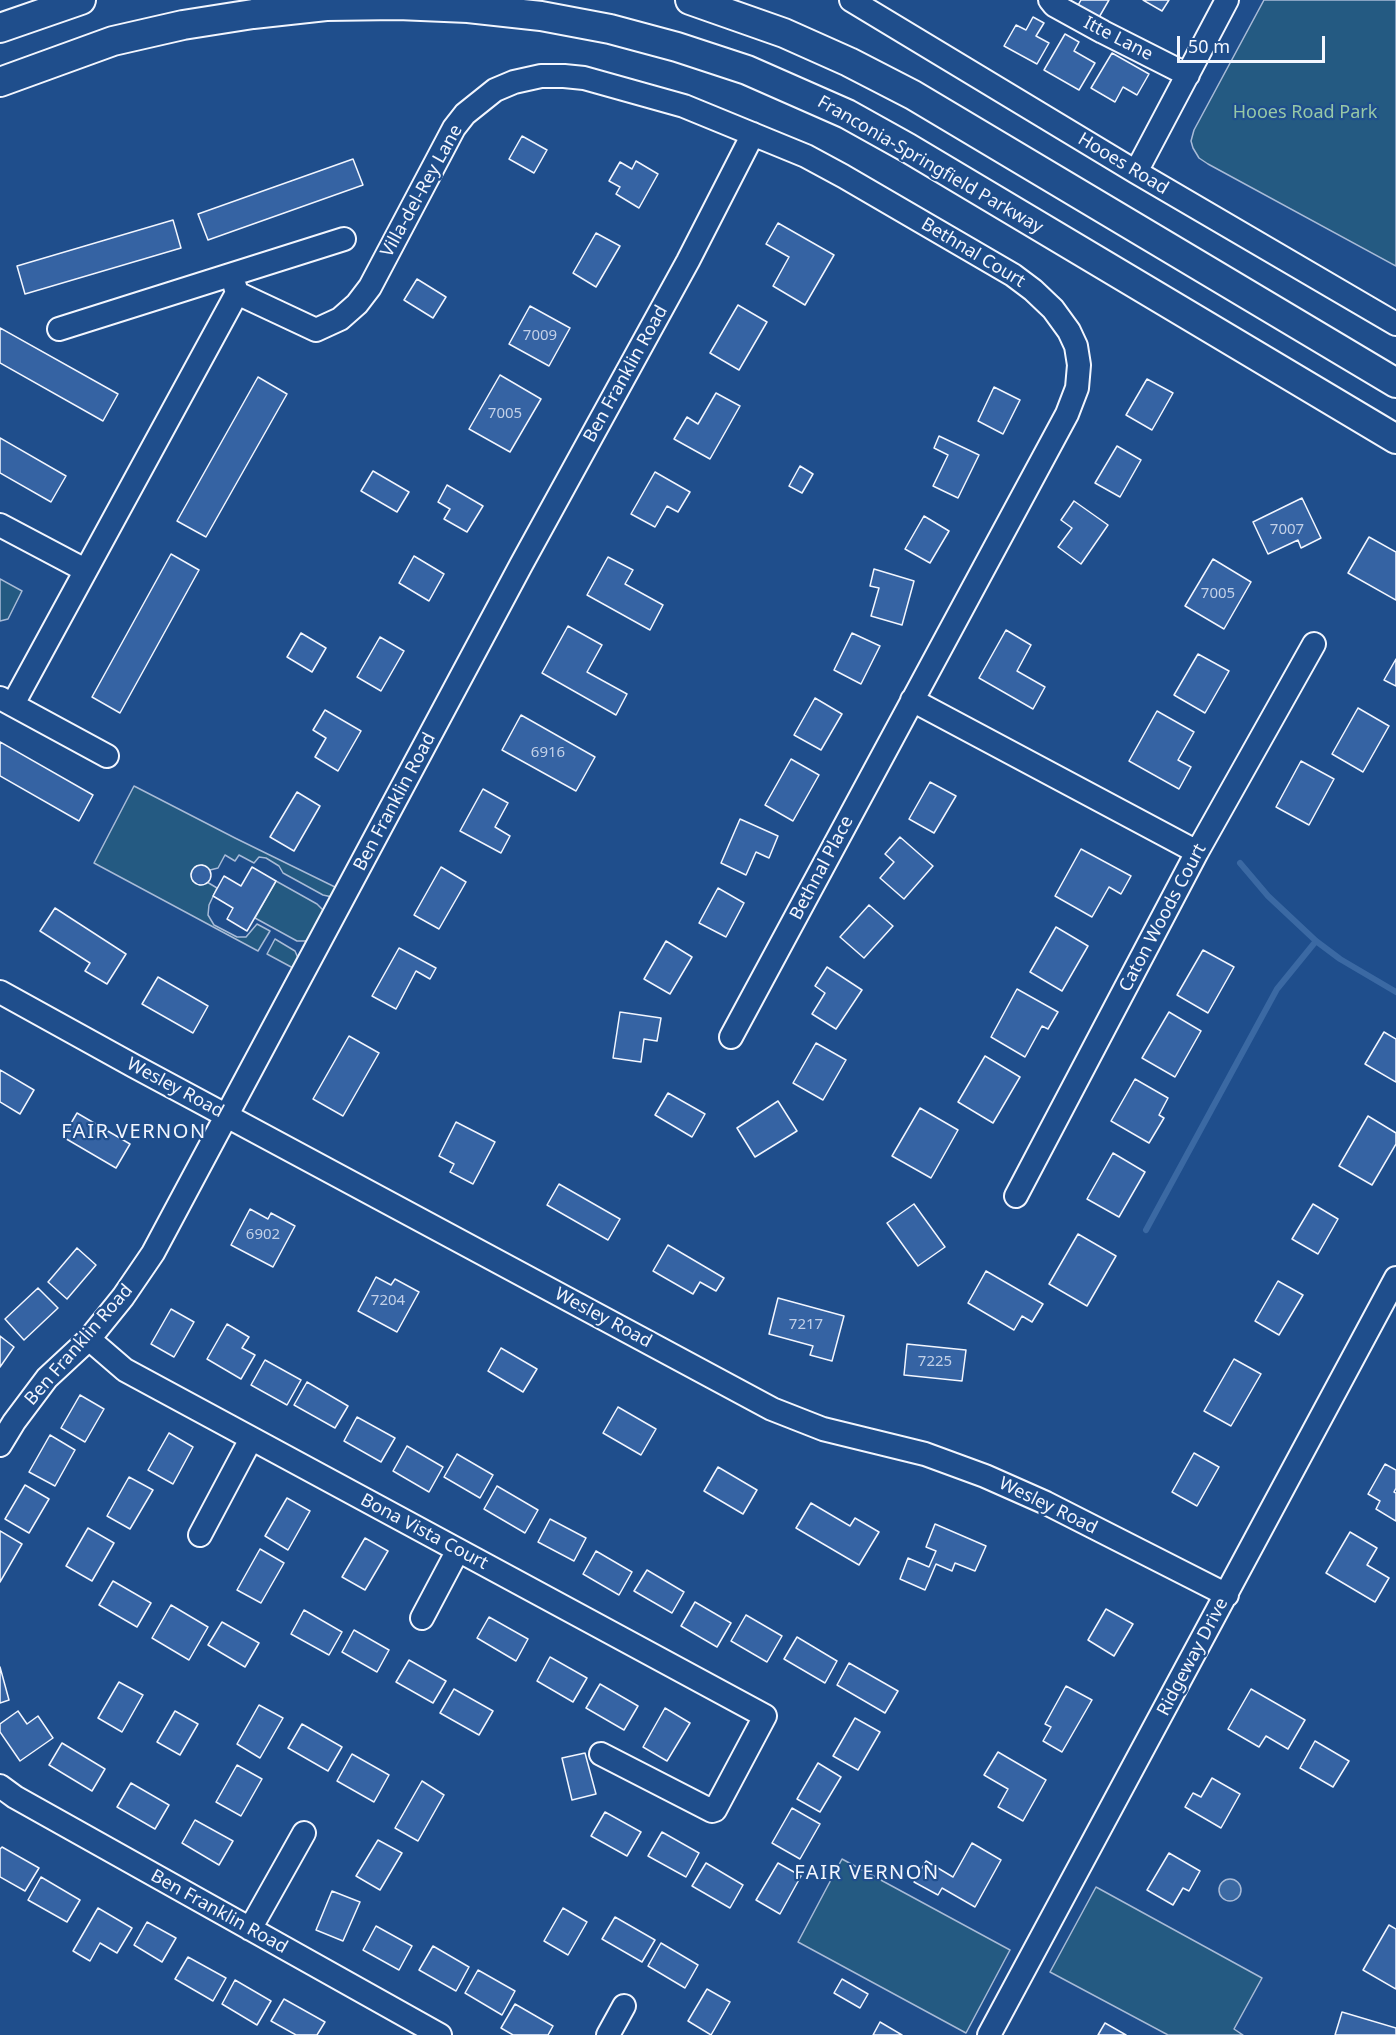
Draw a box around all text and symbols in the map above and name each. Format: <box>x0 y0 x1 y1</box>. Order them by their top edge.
street label: Itte Lane <box>1080 12 1156 66</box>
scale bar <box>1180 24 1328 62</box>
text: 50 m <box>1188 34 1230 58</box>
street label: Franconia-Springfield Parkway <box>813 91 1047 239</box>
park label: Hooes Road Park <box>1233 102 1377 124</box>
street label: Villa-del-Rey Lane <box>377 121 467 261</box>
street label: Hooes Road <box>1074 129 1172 199</box>
street label: Bethnal Court <box>917 214 1029 292</box>
street label: Ben Franklin Road <box>579 302 673 446</box>
house number: 7009 <box>523 327 557 345</box>
house number: 7005 <box>488 405 522 423</box>
house number: 7007 <box>1270 521 1304 539</box>
house number: 7005 <box>1201 585 1235 603</box>
street label: Ben Franklin Road <box>349 729 441 875</box>
house number: 6916 <box>531 744 565 762</box>
street label: Bethnal Place <box>786 812 858 924</box>
street label: Caton Woods Court <box>1115 840 1211 996</box>
street label: Wesley Road <box>123 1053 227 1123</box>
district label: FAIR VERNON <box>61 1120 207 1144</box>
house number: 6902 <box>246 1226 280 1244</box>
street label: Ben Franklin Road <box>21 1280 137 1410</box>
street label: Wesley Road <box>551 1283 655 1353</box>
house number: 7204 <box>371 1292 405 1310</box>
house number: 7217 <box>789 1316 823 1334</box>
house number: 7225 <box>918 1353 952 1371</box>
street label: Wesley Road <box>995 1473 1101 1539</box>
street label: Bona Vista Court <box>357 1489 491 1575</box>
street label: Ridgeway Drive <box>1153 1594 1233 1720</box>
district label: FAIR VERNON <box>794 1861 940 1885</box>
street label: Ben Franklin Road <box>147 1865 291 1959</box>

